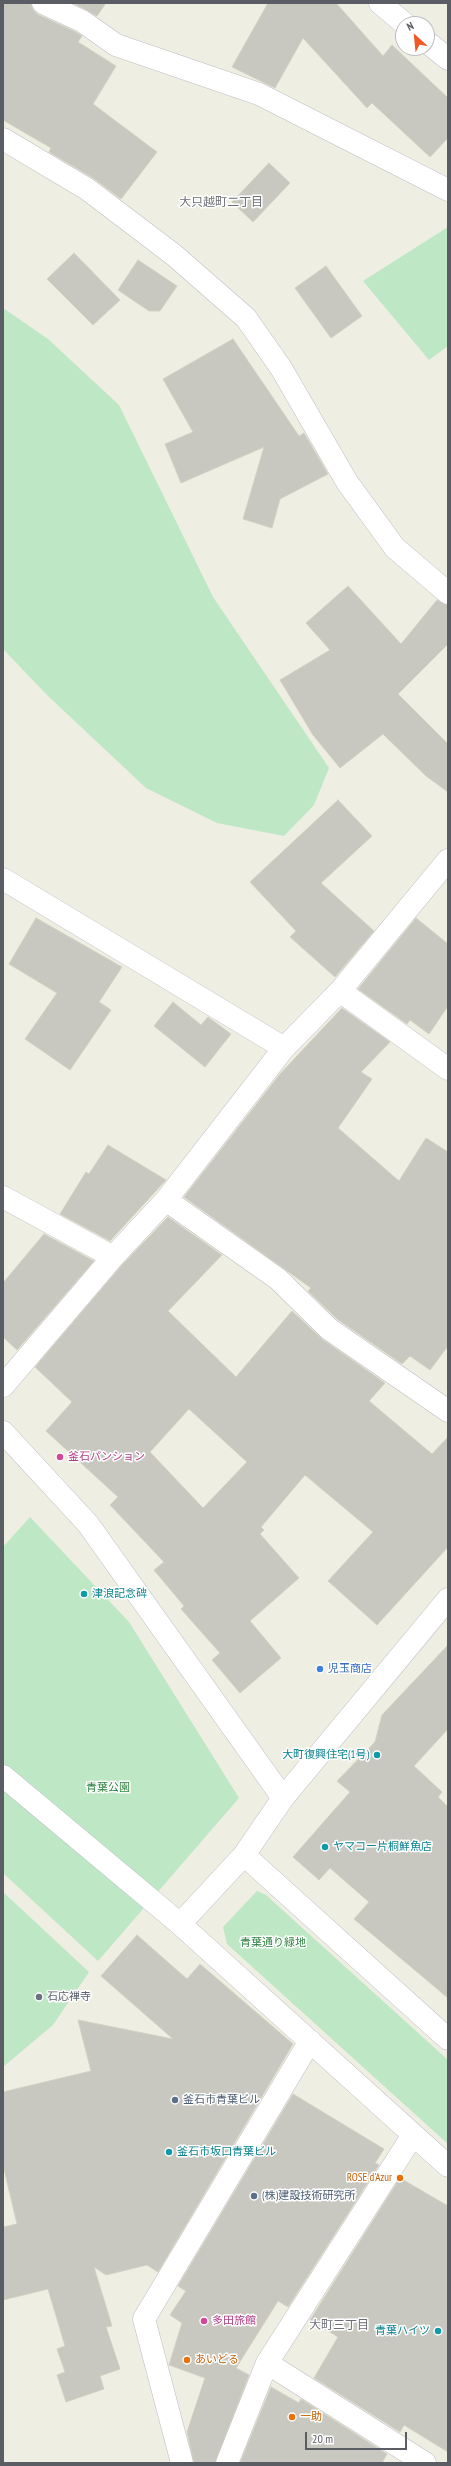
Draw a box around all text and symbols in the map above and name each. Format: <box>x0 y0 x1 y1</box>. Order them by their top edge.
north arrow <box>395 16 435 56</box>
text: N <box>404 19 416 34</box>
district label: 大只越町二丁目 <box>179 196 263 210</box>
place label: 釜石パンション <box>68 1450 145 1464</box>
marker: 釜石パンション <box>55 1452 65 1462</box>
place label: 津浪記念碑 <box>92 1587 147 1601</box>
marker: 津浪記念碑 <box>79 1589 89 1599</box>
place label: 児玉商店 <box>328 1662 372 1676</box>
marker: 児玉商店 <box>315 1664 325 1674</box>
place label: 大町復興住宅(1号) <box>282 1748 369 1762</box>
marker: 大町復興住宅(1号) <box>372 1750 382 1760</box>
park label: 青葉公園 <box>86 1781 130 1795</box>
place label: ヤマコー片桐鮮魚店 <box>333 1840 432 1854</box>
marker: ヤマコー片桐鮮魚店 <box>320 1842 330 1852</box>
park label: 青葉通り緑地 <box>240 1936 306 1950</box>
place label: 石応禅寺 <box>47 1990 91 2004</box>
marker: 石応禅寺 <box>34 1992 44 2002</box>
place label: 釜石市青葉ビル <box>183 2093 260 2107</box>
marker: 釜石市青葉ビル <box>170 2095 180 2105</box>
place label: 釜石市坂口青葉ビル <box>177 2145 276 2159</box>
marker: 釜石市坂口青葉ビル <box>164 2147 174 2157</box>
place label: ROSE d'Azur <box>347 2171 392 2185</box>
marker: ROSE d'Azur <box>395 2173 405 2183</box>
place label: (株)建設技術研究所 <box>262 2189 355 2203</box>
marker: (株)建設技術研究所 <box>249 2191 259 2201</box>
place label: 多田旅館 <box>212 2314 256 2328</box>
marker: 多田旅館 <box>199 2316 209 2326</box>
district label: 大町三丁目 <box>309 2319 369 2333</box>
place label: 青葉ハイツ <box>375 2324 430 2338</box>
marker: 青葉ハイツ <box>433 2326 443 2336</box>
place label: あいどる <box>195 2353 239 2367</box>
marker: あいどる <box>182 2355 192 2365</box>
place label: 一助 <box>300 2410 322 2424</box>
marker: 一助 <box>287 2412 297 2422</box>
scale bar <box>307 2424 409 2450</box>
text: 20 m <box>312 2431 333 2446</box>

